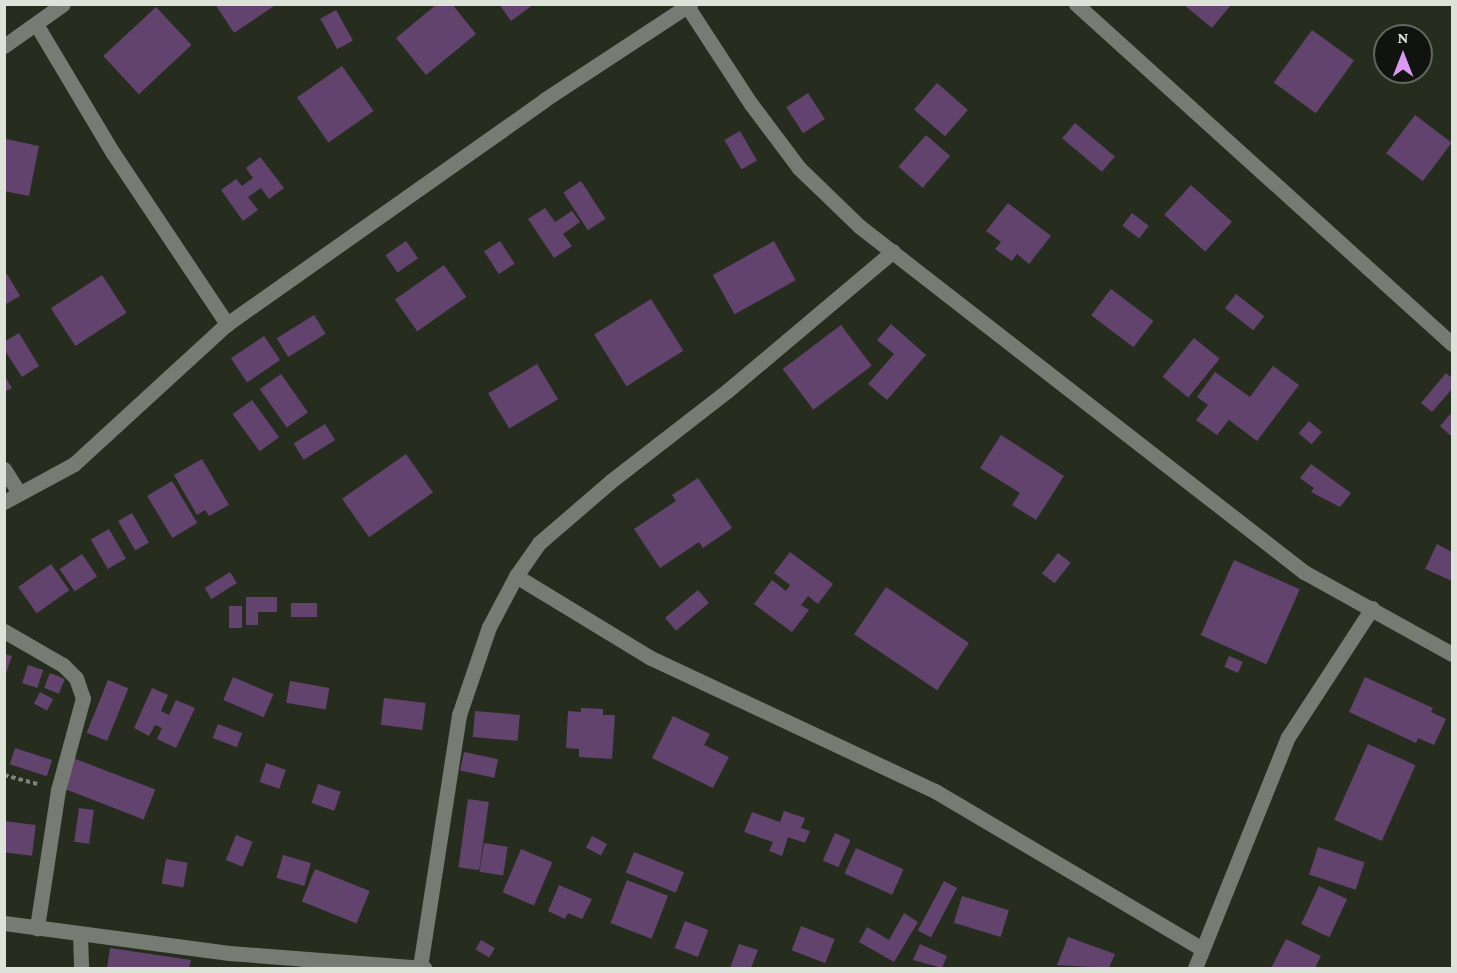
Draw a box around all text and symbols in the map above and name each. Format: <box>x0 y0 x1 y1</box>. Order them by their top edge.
north arrow <box>1373 24 1433 84</box>
text: N <box>1398 29 1408 46</box>

